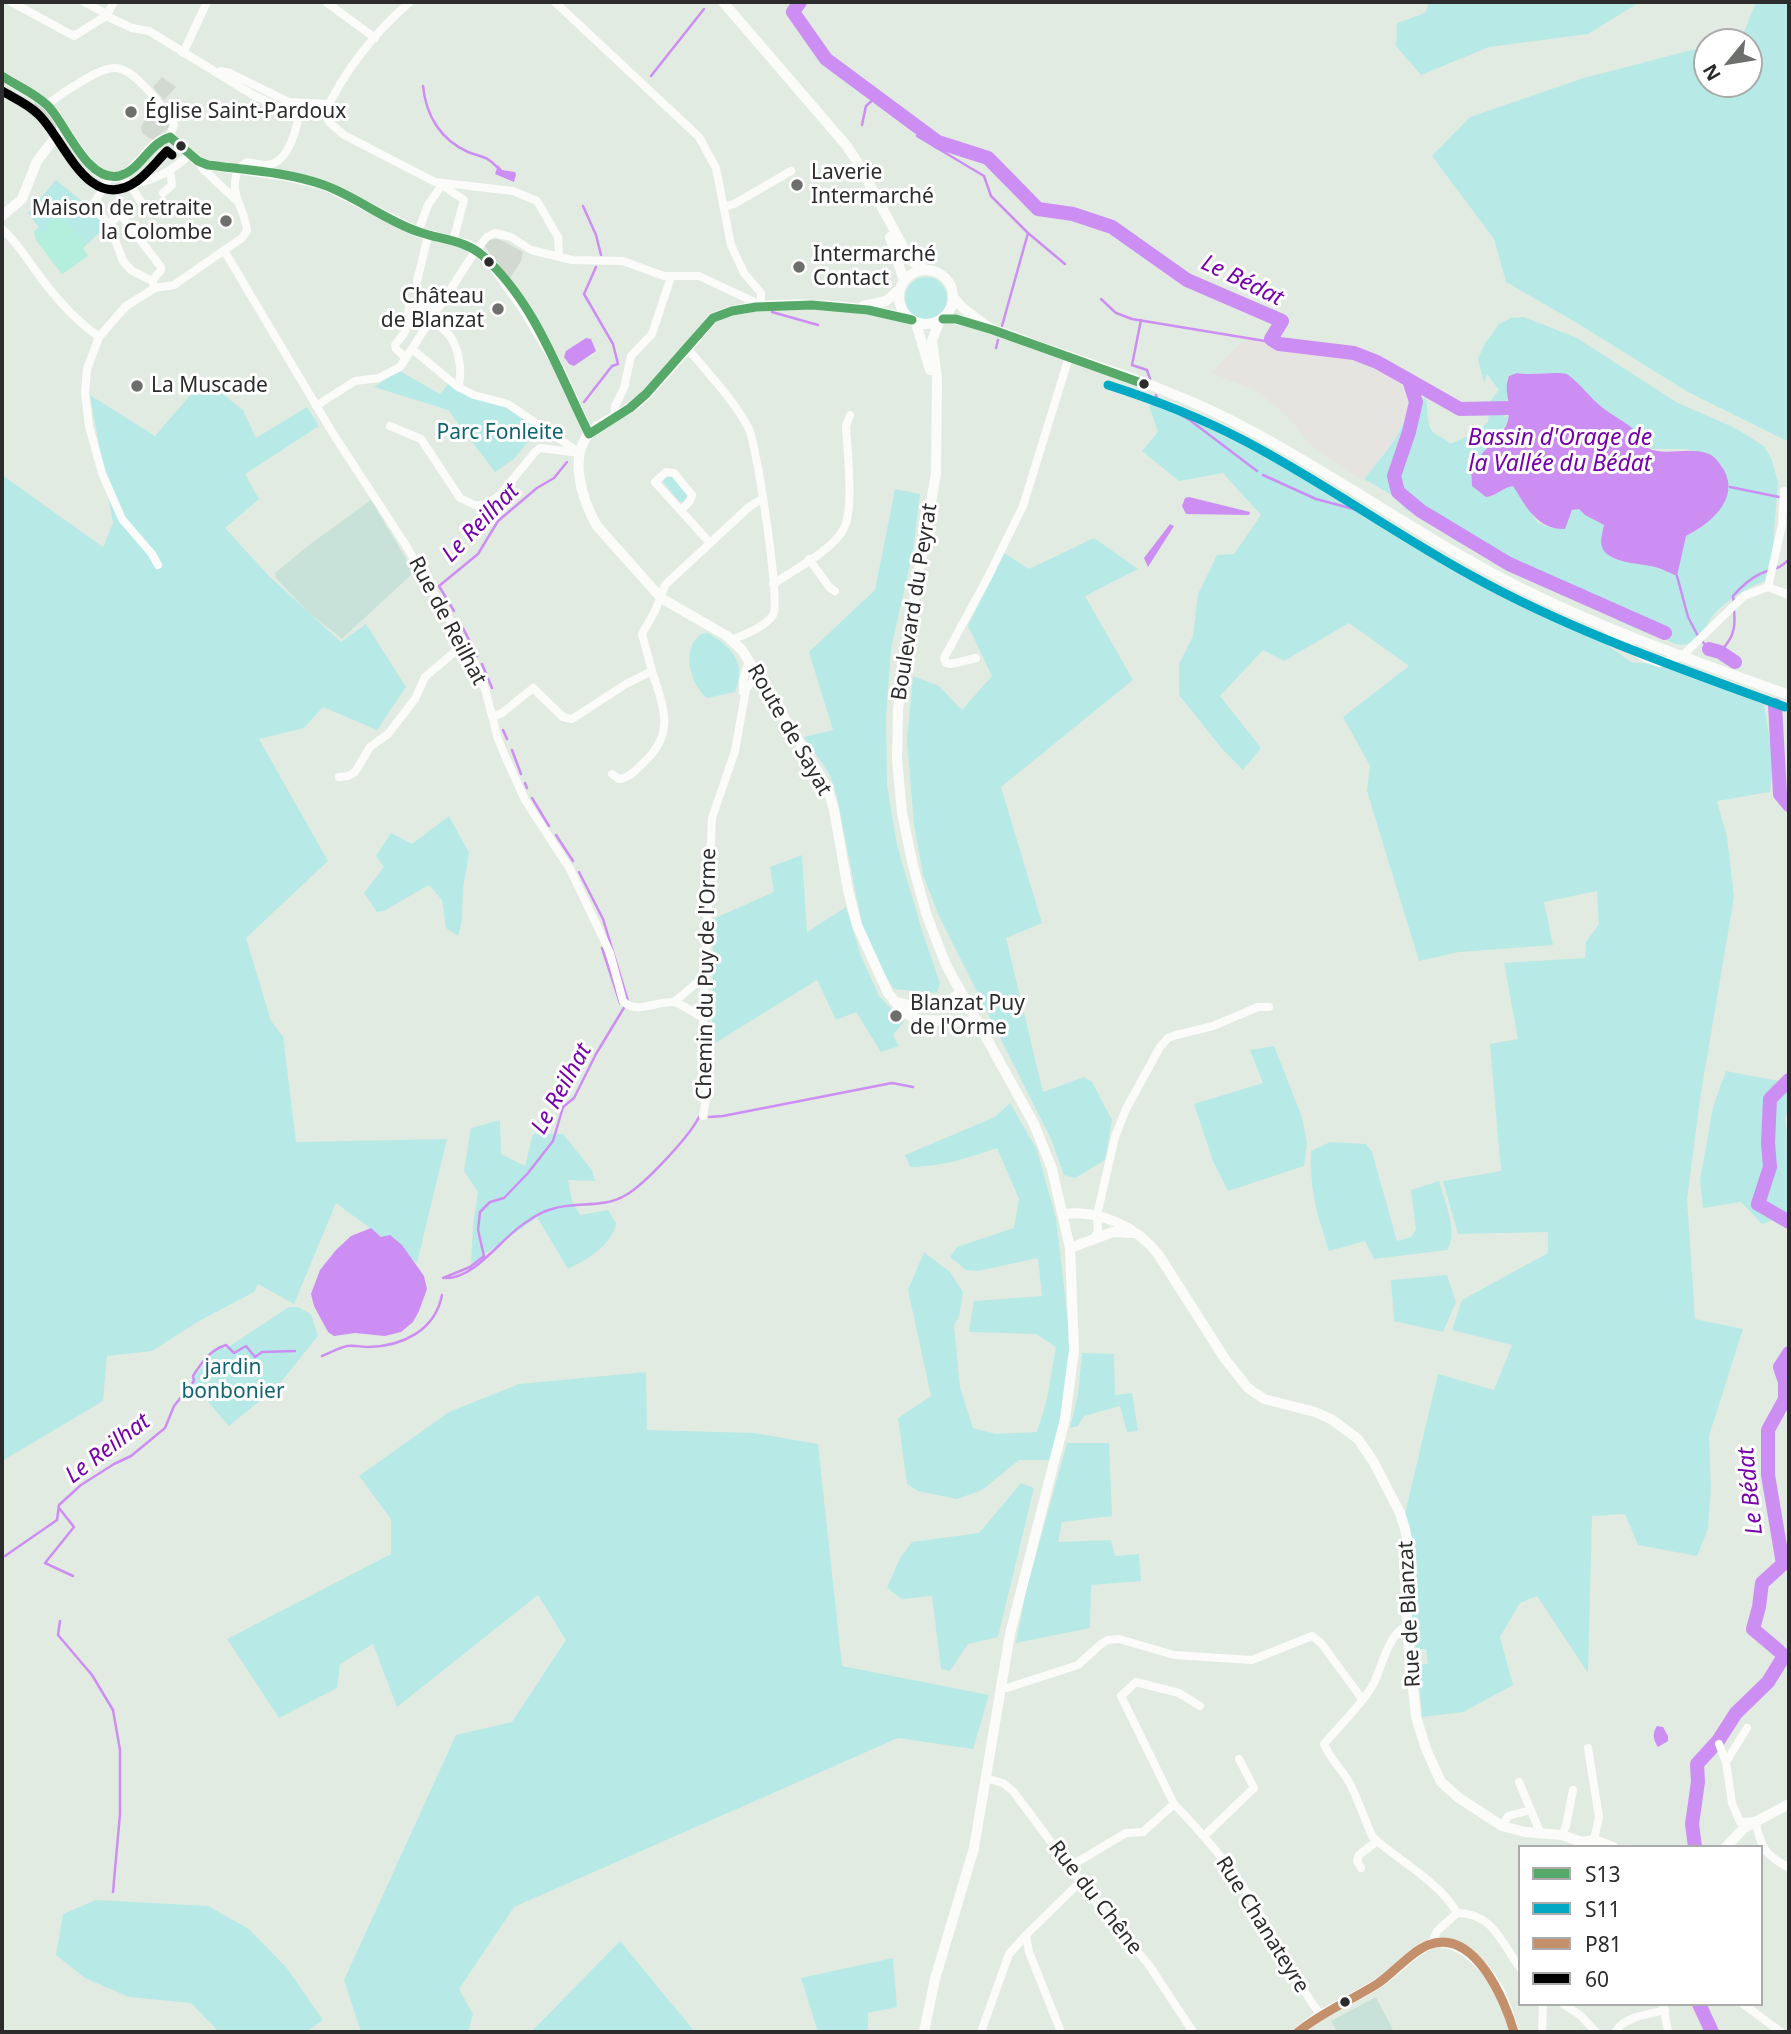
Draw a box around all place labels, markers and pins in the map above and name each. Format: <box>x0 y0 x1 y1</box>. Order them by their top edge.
place label: Église Saint-Pardoux <box>145 99 346 125</box>
marker: Église Saint-Pardoux <box>123 104 139 120</box>
unlabelled marker <box>174 139 188 153</box>
place label: Laverie Intermarché <box>811 160 934 210</box>
marker: Laverie Intermarché <box>789 177 805 193</box>
place label: Maison de retraite la Colombe <box>32 196 212 246</box>
marker: Maison de retraite la Colombe <box>218 213 234 229</box>
place label: Intermarché Contact <box>813 242 936 292</box>
unlabelled marker <box>482 255 496 269</box>
marker: Intermarché Contact <box>791 259 807 275</box>
place label: Château de Blanzat <box>381 284 484 334</box>
marker: Château de Blanzat <box>490 301 506 317</box>
place label: La Muscade <box>151 373 268 399</box>
unlabelled marker <box>1137 377 1151 391</box>
marker: La Muscade <box>129 378 145 394</box>
place label: Blanzat Puy de l'Orme <box>910 991 1025 1041</box>
marker: Blanzat Puy de l'Orme <box>888 1008 904 1024</box>
unlabelled marker <box>1338 1995 1352 2009</box>

